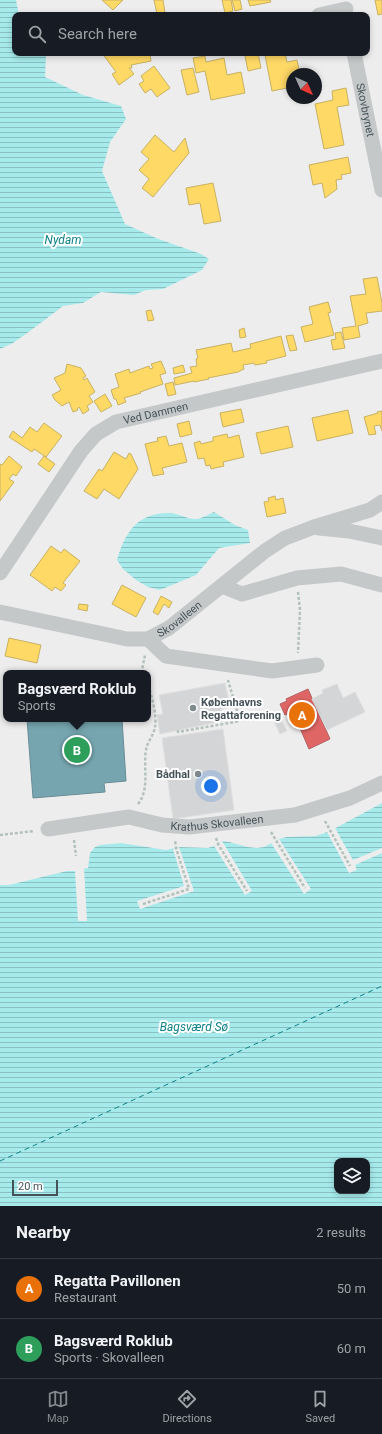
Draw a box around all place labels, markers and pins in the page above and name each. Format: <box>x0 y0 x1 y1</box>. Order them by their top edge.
place label: Københavns Regattaforening <box>201 696 281 722</box>
pin: A <box>289 700 315 730</box>
marker: Københavns Regattaforening <box>188 703 198 713</box>
pin: B <box>64 735 90 765</box>
place label: Bådhal <box>156 768 190 781</box>
marker: Bådhal <box>193 769 203 779</box>

